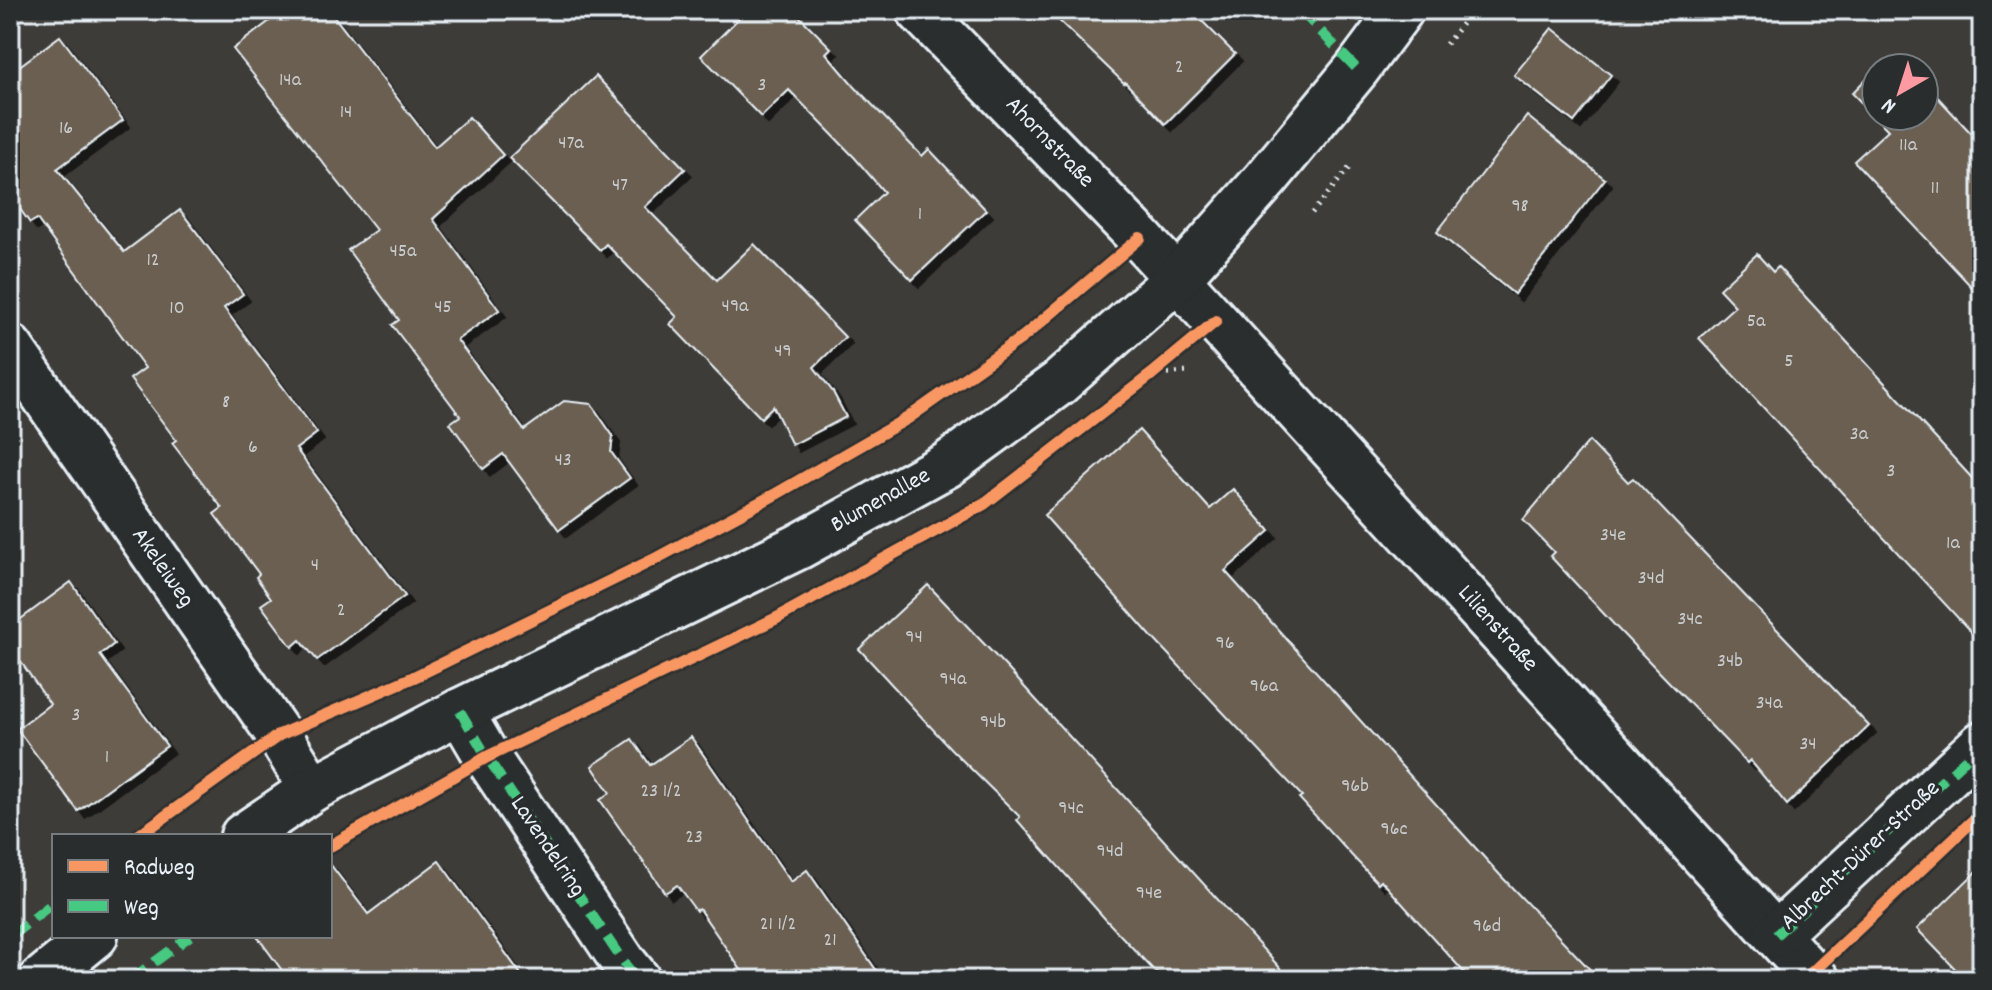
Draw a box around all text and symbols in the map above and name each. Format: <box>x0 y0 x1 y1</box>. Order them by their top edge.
north arrow <box>1860 52 1940 132</box>
house number: 2 <box>1175 54 1183 82</box>
house number: 14a <box>279 67 302 95</box>
house number: 3 <box>758 72 766 100</box>
text: N <box>1876 89 1904 120</box>
street label: Ahornstraße <box>997 90 1101 196</box>
house number: 14 <box>340 99 352 127</box>
house number: 16 <box>59 115 73 143</box>
house number: 47a <box>558 130 584 158</box>
house number: 11a <box>1899 132 1918 160</box>
house number: 47 <box>612 172 628 200</box>
house number: 11 <box>1931 175 1939 203</box>
house number: 98 <box>1511 193 1529 221</box>
house number: 1 <box>918 201 922 229</box>
house number: 45a <box>390 238 417 266</box>
house number: 12 <box>146 247 160 275</box>
house number: 49a <box>722 293 749 321</box>
house number: 45 <box>434 294 452 322</box>
house number: 10 <box>169 295 185 323</box>
house number: 5a <box>1747 308 1766 336</box>
house number: 49 <box>774 338 792 366</box>
house number: 5 <box>1784 348 1794 376</box>
house number: 8 <box>222 389 230 417</box>
house number: 3a <box>1850 421 1869 449</box>
house number: 6 <box>248 434 258 462</box>
house number: 43 <box>554 447 572 475</box>
house number: 3 <box>1887 458 1895 486</box>
street label: Blumenallee <box>825 460 937 542</box>
street label: Akeleiweg <box>122 521 202 615</box>
house number: 34e <box>1600 522 1626 550</box>
house number: 1a <box>1946 530 1960 558</box>
house number: 4 <box>311 552 319 580</box>
house number: 34d <box>1638 565 1664 593</box>
street label: Lilienstraße <box>1449 578 1545 680</box>
house number: 2 <box>337 597 345 625</box>
house number: 34c <box>1677 606 1703 634</box>
house number: 94 <box>905 624 923 652</box>
house number: 96 <box>1216 630 1234 658</box>
house number: 34b <box>1717 648 1743 676</box>
house number: 94a <box>940 666 967 694</box>
house number: 96a <box>1250 673 1279 701</box>
house number: 34a <box>1756 690 1783 718</box>
house number: 3 <box>72 702 80 730</box>
house number: 94b <box>980 709 1006 737</box>
house number: 34 <box>1799 731 1817 759</box>
house number: 1 <box>105 744 109 772</box>
house number: 96b <box>1341 773 1369 801</box>
street label: Albrecht-Dürer-Straße <box>1774 773 1948 939</box>
house number: 23 1/2 <box>640 778 682 806</box>
street label: Lavendelring <box>501 790 593 904</box>
house number: 94c <box>1058 795 1084 823</box>
house number: 96c <box>1381 816 1408 844</box>
house number: 23 <box>685 824 703 852</box>
legend <box>52 834 332 938</box>
house number: 94d <box>1097 838 1123 866</box>
text: Radweg <box>124 852 195 886</box>
house number: 94e <box>1136 880 1162 908</box>
text: Weg <box>124 892 159 926</box>
house number: 21 1/2 <box>760 911 796 939</box>
house number: 96d <box>1473 913 1501 941</box>
house number: 21 <box>823 927 837 955</box>

